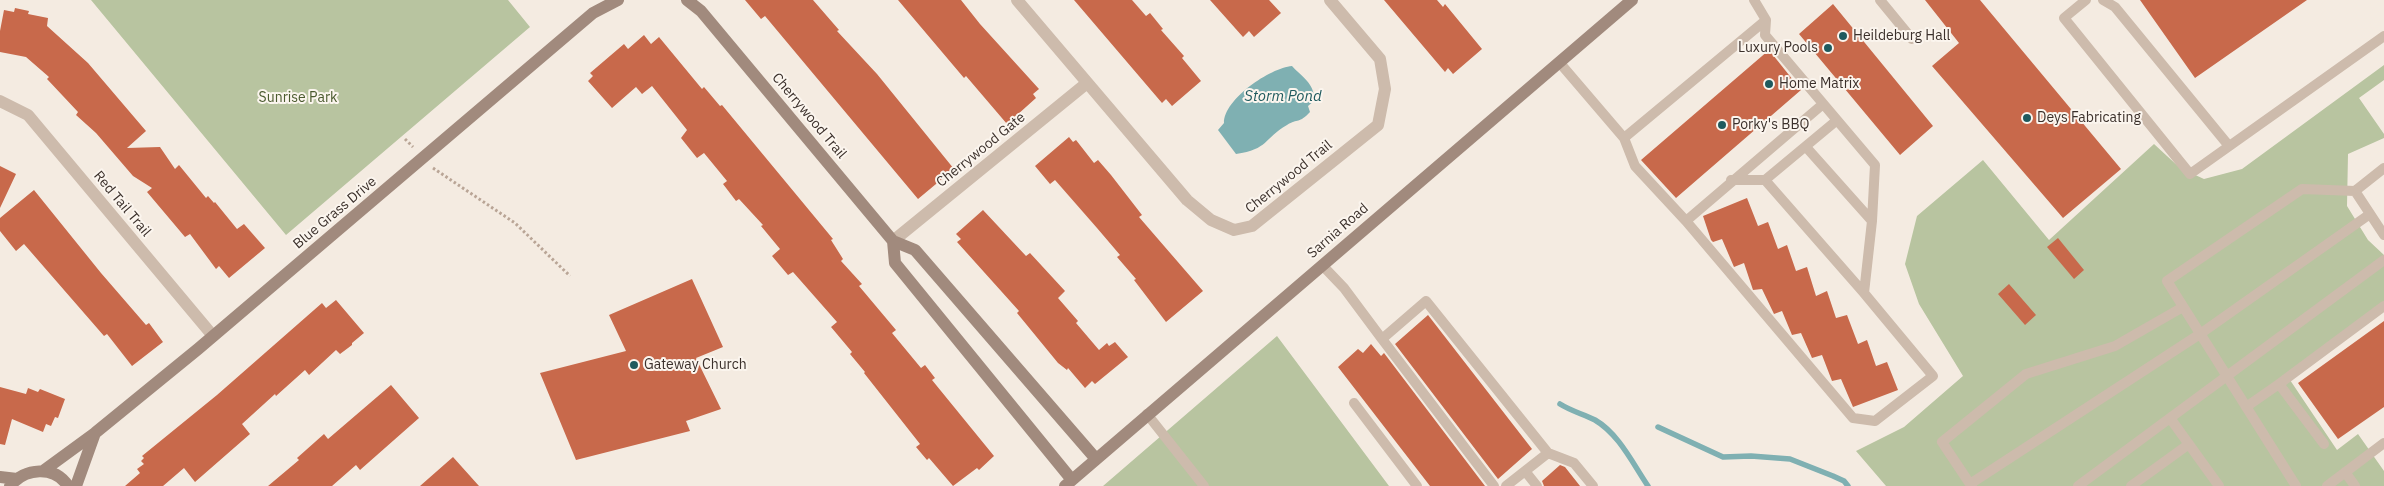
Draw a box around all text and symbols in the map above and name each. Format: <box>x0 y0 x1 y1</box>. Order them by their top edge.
place label: Heildeburg Hall <box>1853 28 1950 44</box>
marker: Heildeburg Hall <box>1837 30 1849 42</box>
place label: Luxury Pools <box>1738 40 1818 56</box>
marker: Luxury Pools <box>1822 42 1834 54</box>
street label: Cherrywood Trail <box>768 70 850 162</box>
place label: Home Matrix <box>1779 76 1859 92</box>
marker: Home Matrix <box>1763 78 1775 90</box>
water label: Storm Pond <box>1244 88 1322 106</box>
park label: Sunrise Park <box>259 90 337 106</box>
street label: Cherrywood Gate <box>933 109 1029 191</box>
place label: Deys Fabricating <box>2037 110 2141 126</box>
marker: Deys Fabricating <box>2021 112 2033 124</box>
place label: Porky's BBQ <box>1732 117 1810 133</box>
marker: Porky's BBQ <box>1716 119 1728 131</box>
street label: Cherrywood Trail <box>1242 137 1336 217</box>
street label: Red Tail Trail <box>90 168 154 240</box>
street label: Blue Grass Drive <box>290 173 380 253</box>
street label: Sarnia Road <box>1304 200 1372 262</box>
place label: Gateway Church <box>644 357 747 373</box>
marker: Gateway Church <box>628 359 640 371</box>

